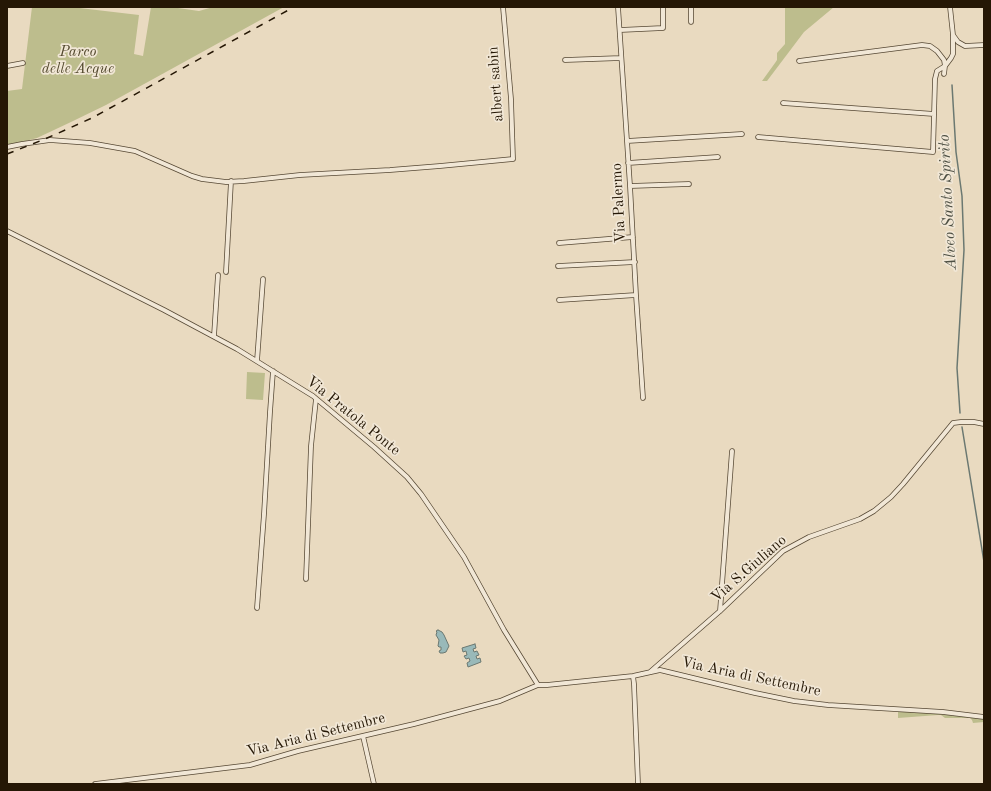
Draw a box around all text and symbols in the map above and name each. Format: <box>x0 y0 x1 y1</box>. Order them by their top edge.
park label: Parco delle Acque <box>42 43 114 78</box>
street label: albert sabin <box>484 46 508 122</box>
water label: Alveo Santo Spirito <box>935 134 961 270</box>
street label: Via Palermo <box>608 163 630 243</box>
street label: Via Pratola Ponte <box>302 373 404 459</box>
street label: Via S.Giuliano <box>708 531 790 607</box>
street label: Via Aria di Settembre <box>680 653 822 701</box>
street label: Via Aria di Settembre <box>245 709 387 761</box>

